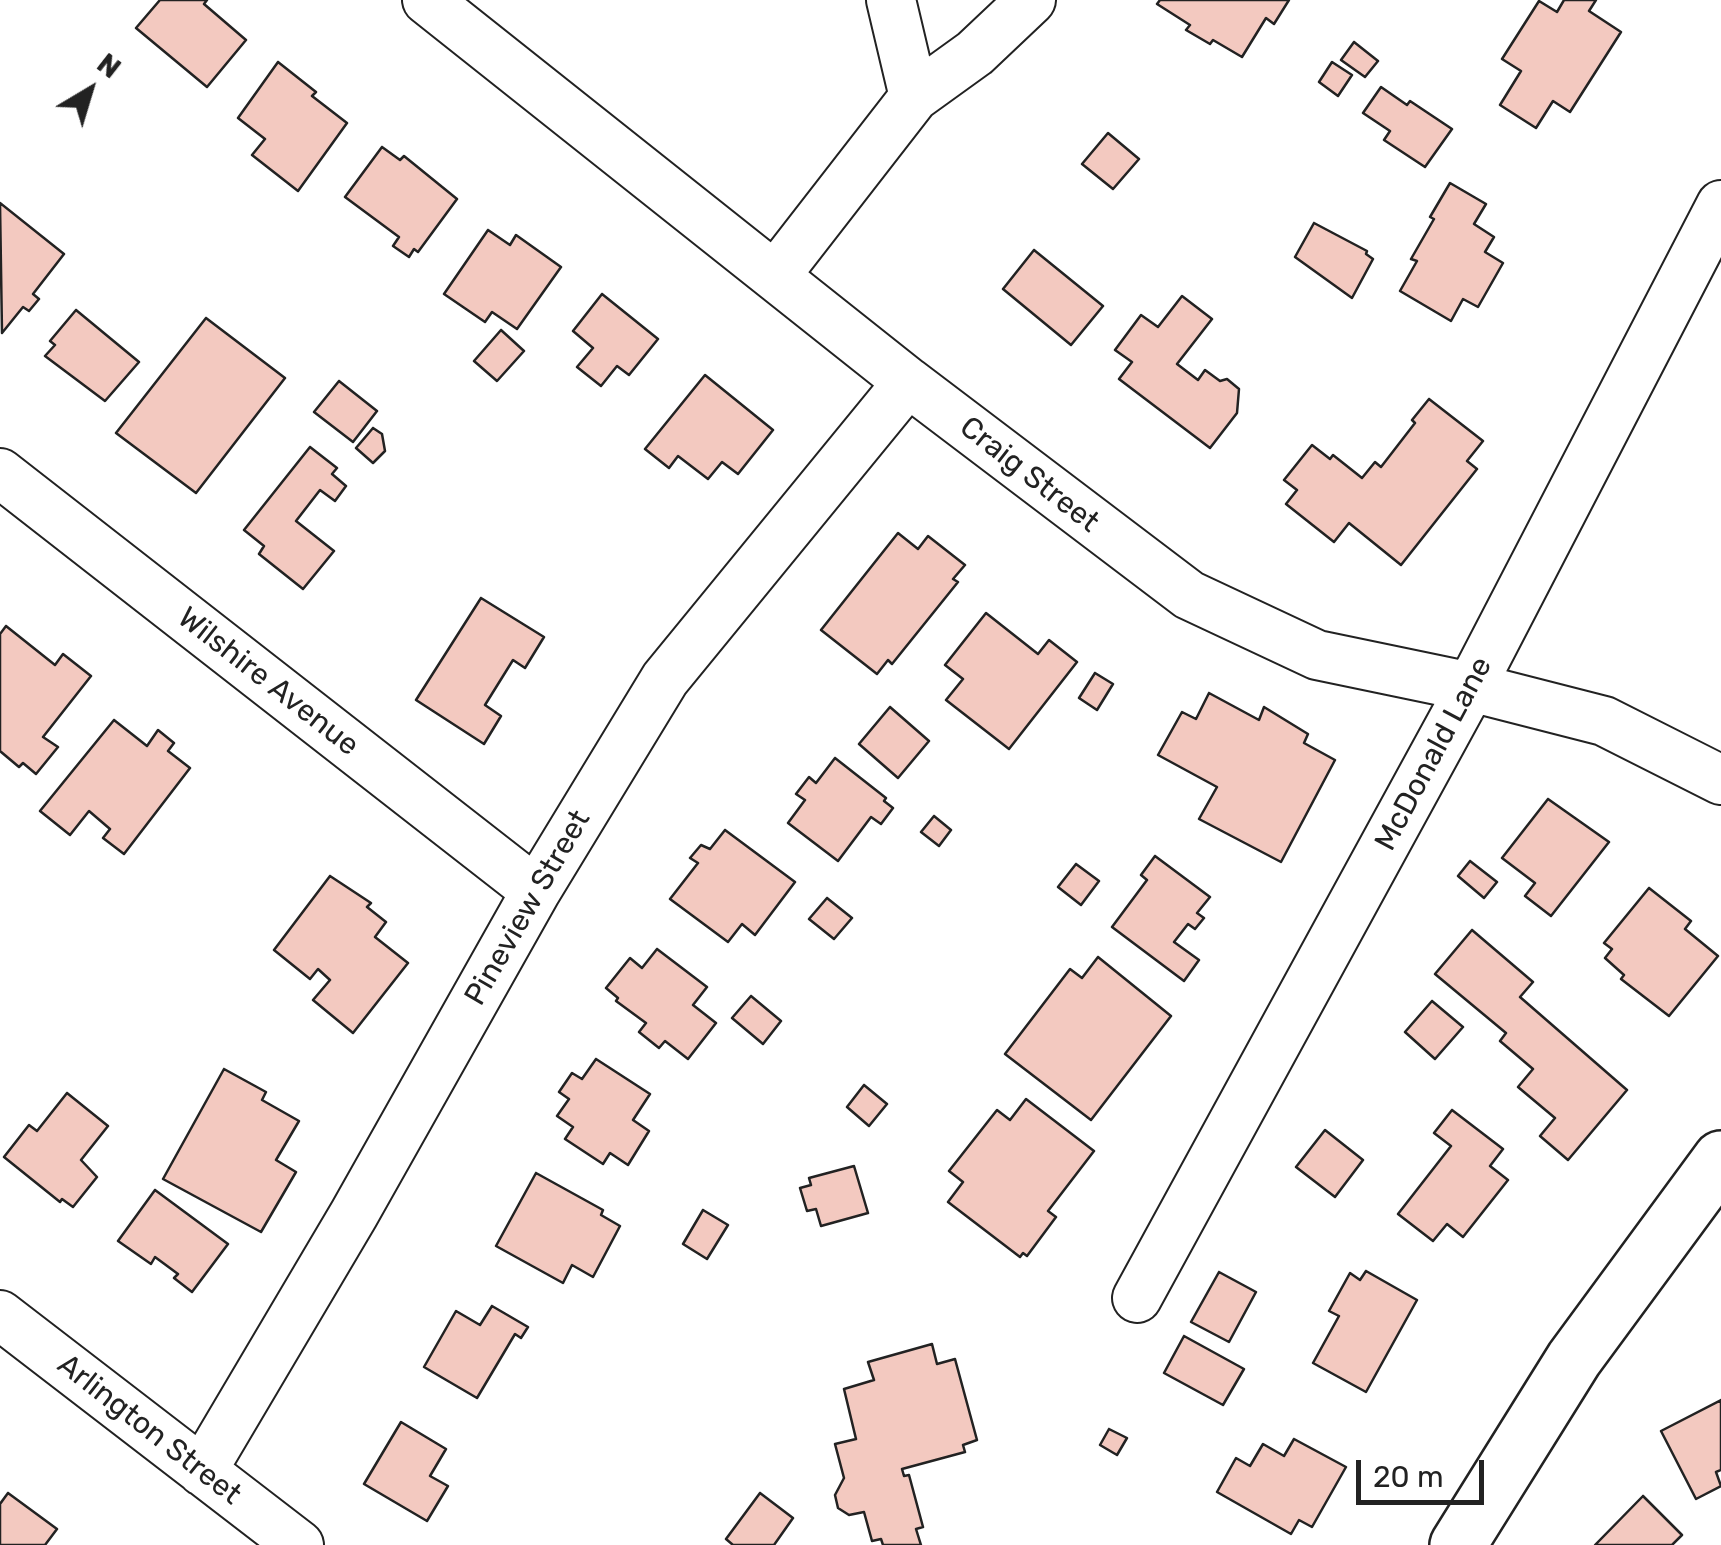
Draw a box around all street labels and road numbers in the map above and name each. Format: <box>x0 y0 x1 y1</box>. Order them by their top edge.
street label: Craig Street <box>952 409 1106 541</box>
street label: Wilshire Avenue <box>170 600 366 764</box>
street label: McDonald Lane <box>1368 651 1500 857</box>
street label: Pineview Street <box>458 804 598 1012</box>
street label: Arlington Street <box>50 1347 248 1513</box>

